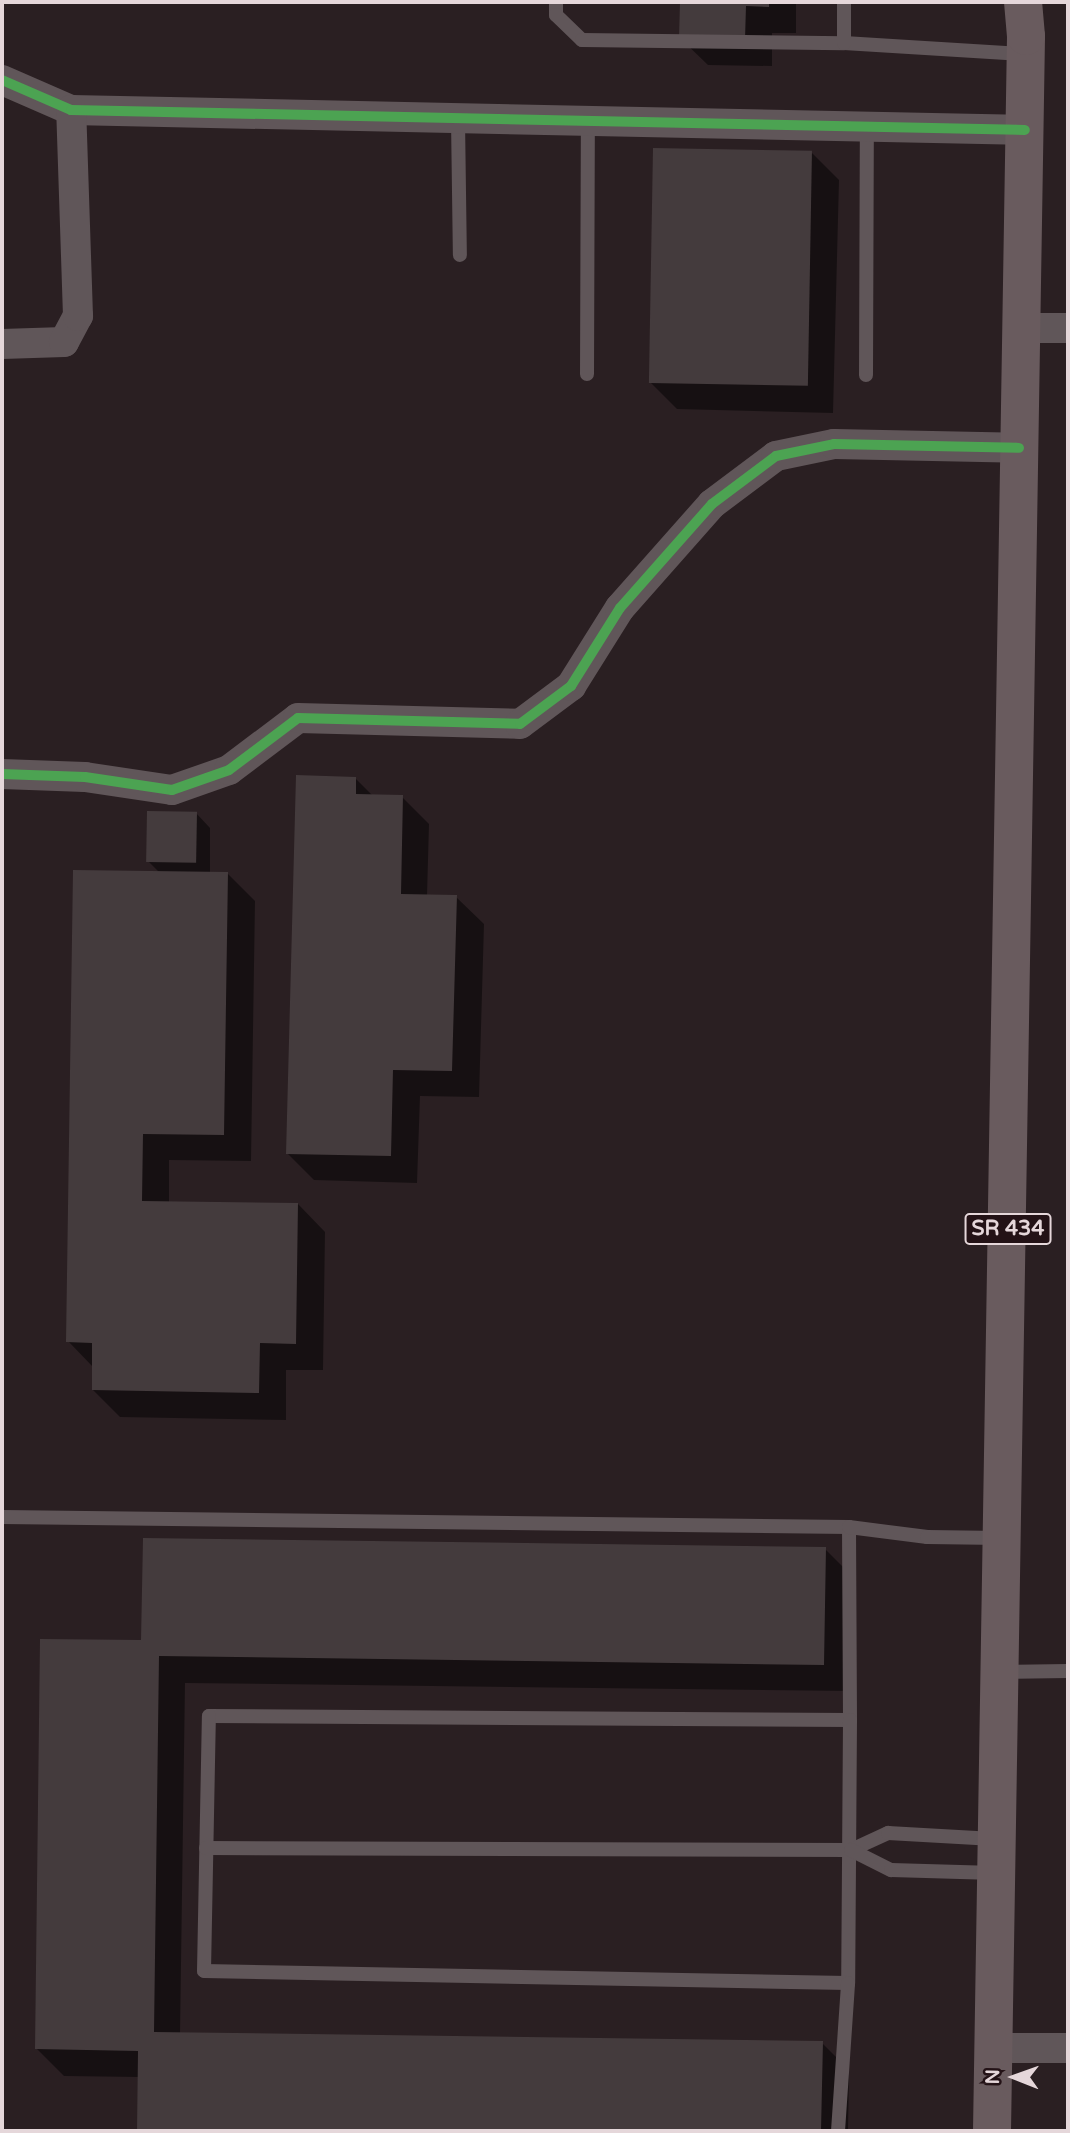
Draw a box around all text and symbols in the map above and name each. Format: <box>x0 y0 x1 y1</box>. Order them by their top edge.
road number: SR 434 <box>964 1212 1052 1246</box>
north arrow <box>979 2042 1049 2112</box>
text: N <box>982 2069 1004 2084</box>

